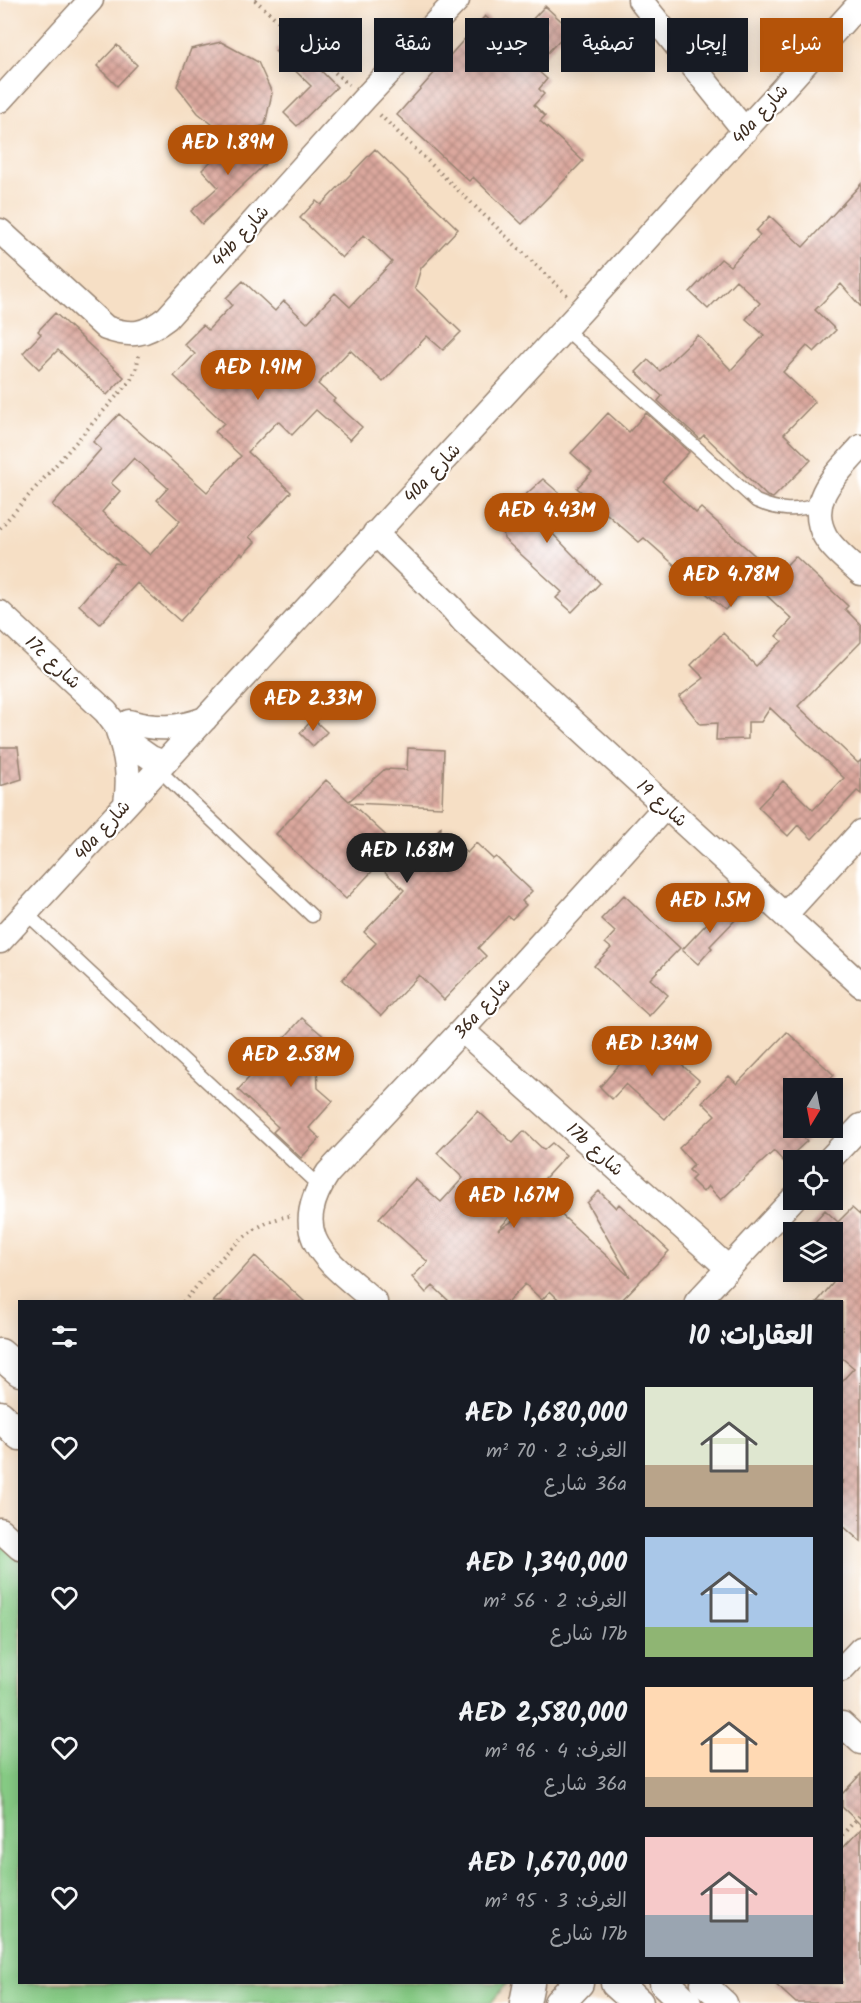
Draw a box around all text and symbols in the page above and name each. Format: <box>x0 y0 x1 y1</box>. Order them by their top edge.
chip: منزل <box>279 18 362 72</box>
chip: شقة <box>374 18 453 72</box>
chip: جديد <box>465 18 549 72</box>
chip: تصفية <box>561 18 655 72</box>
chip: إيجار <box>667 18 748 72</box>
chip: شراء <box>760 18 843 72</box>
street label: 40a شارع <box>726 78 796 152</box>
pin: AED 1.89M <box>159 125 297 176</box>
text: AED 1.89M <box>182 128 274 160</box>
street label: 44b شارع <box>205 199 277 275</box>
pin: AED 1.91M <box>189 350 327 401</box>
text: AED 1.91M <box>215 353 301 385</box>
street label: 40a شارع <box>397 437 469 511</box>
pin: AED 4.43M <box>478 493 616 544</box>
text: AED 4.43M <box>498 496 596 528</box>
pin: AED 4.78M <box>662 557 800 608</box>
text: AED 4.78M <box>683 560 779 592</box>
street label: 17c شارع <box>17 629 87 697</box>
pin: AED 2.33M <box>244 681 382 732</box>
text: AED 2.33M <box>264 684 362 716</box>
street label: شارع 19 <box>629 773 693 835</box>
street label: 40a شارع <box>68 794 138 868</box>
pin: AED 1.68M <box>338 833 476 884</box>
text: AED 1.68M <box>360 836 454 868</box>
pin: AED 1.5M <box>648 883 772 934</box>
text: AED 1.5M <box>670 886 750 918</box>
street label: 36a شارع <box>447 971 519 1047</box>
pin: AED 1.34M <box>583 1026 721 1077</box>
text: AED 1.34M <box>606 1029 698 1061</box>
pin: AED 2.58M <box>222 1037 360 1088</box>
text: AED 2.58M <box>242 1040 340 1072</box>
north arrow <box>783 1078 843 1138</box>
map controls <box>783 1078 843 1282</box>
street label: 17b شارع <box>558 1116 630 1184</box>
button: locate <box>783 1150 843 1210</box>
pin: AED 1.67M <box>445 1178 583 1229</box>
text: AED 1.67M <box>469 1181 559 1213</box>
button: layers <box>783 1222 843 1282</box>
text: العقارات: 10 <box>688 1316 813 1358</box>
icon: filters <box>48 1320 81 1353</box>
text: AED 1,680,000 <box>465 1393 627 1435</box>
icon: home <box>693 1411 765 1483</box>
icon: heart <box>48 1431 81 1464</box>
text: الغرف: 2 · 70 m² <box>486 1436 627 1468</box>
text: 36a شارع <box>544 1469 627 1501</box>
text: AED 1,340,000 <box>466 1543 627 1585</box>
icon: home <box>693 1561 765 1633</box>
icon: heart <box>48 1581 81 1614</box>
text: الغرف: 2 · 56 m² <box>484 1586 627 1618</box>
text: 17b شارع <box>550 1619 627 1651</box>
text: AED 2,580,000 <box>458 1693 627 1735</box>
icon: home <box>693 1711 765 1783</box>
icon: heart <box>48 1731 81 1764</box>
text: الغرف: 4 · 96 m² <box>485 1736 627 1768</box>
text: 36a شارع <box>544 1769 627 1801</box>
text: AED 1,670,000 <box>468 1843 627 1885</box>
icon: home <box>693 1861 765 1933</box>
icon: heart <box>48 1881 81 1914</box>
text: الغرف: 3 · 95 m² <box>485 1886 627 1918</box>
text: 17b شارع <box>550 1919 627 1951</box>

